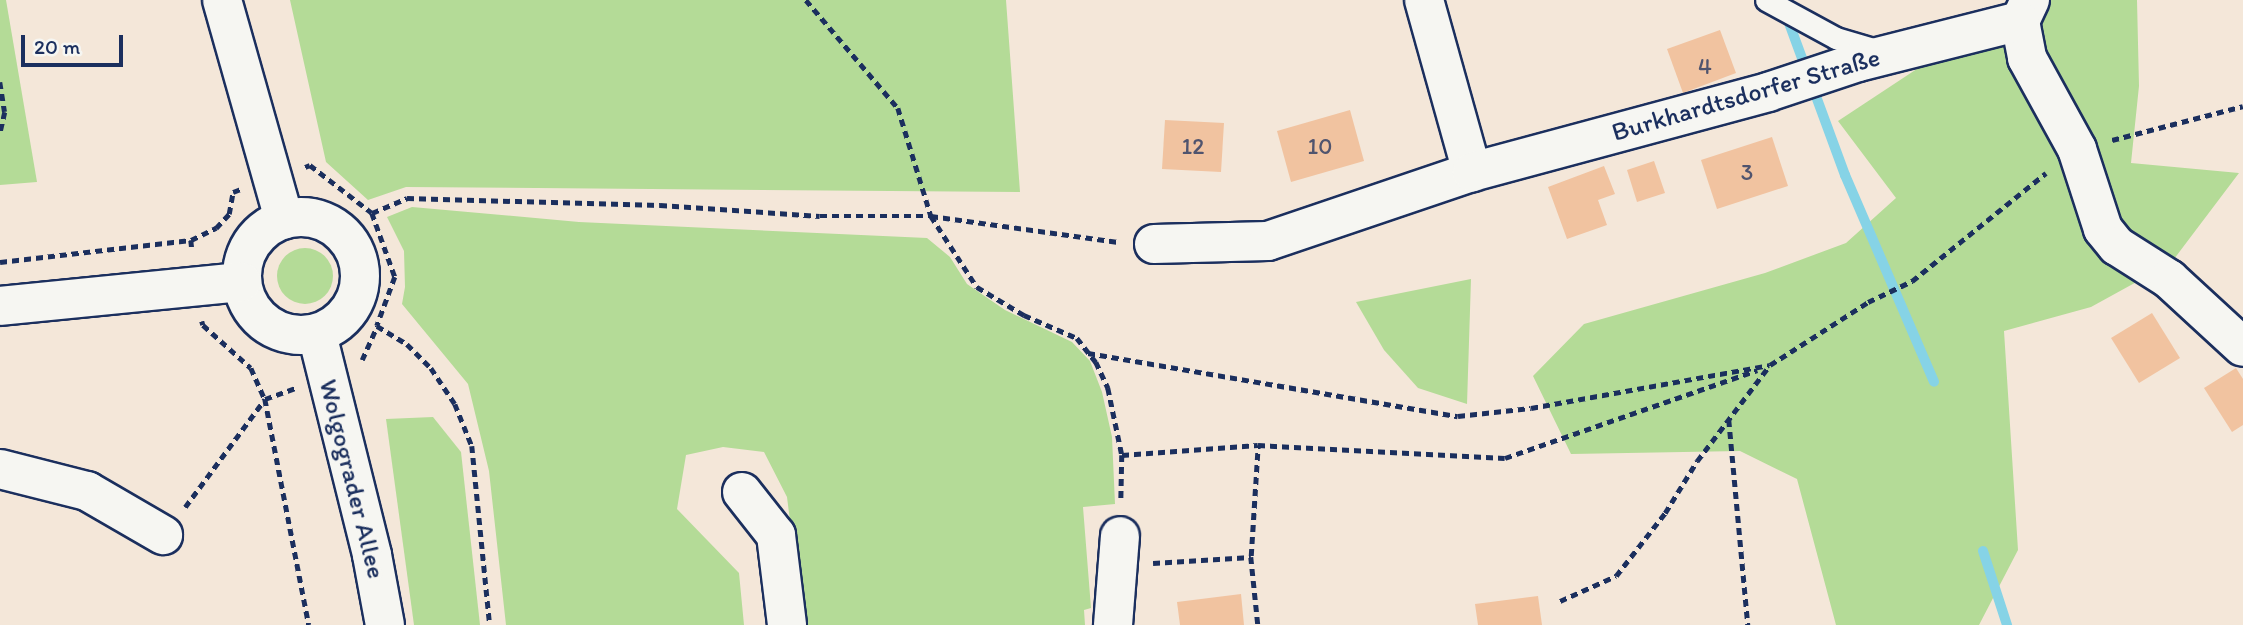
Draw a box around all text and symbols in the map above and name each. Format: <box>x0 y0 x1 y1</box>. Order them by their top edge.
scale bar <box>24 21 126 65</box>
text: 20 m <box>34 34 80 59</box>
street label: Burkhardtsdorfer Straße <box>1608 42 1884 148</box>
house number: 4 <box>1698 52 1712 80</box>
house number: 12 <box>1182 132 1204 160</box>
house number: 10 <box>1308 132 1332 160</box>
house number: 3 <box>1741 158 1753 186</box>
street label: Wolgograder Allee <box>312 376 392 582</box>

